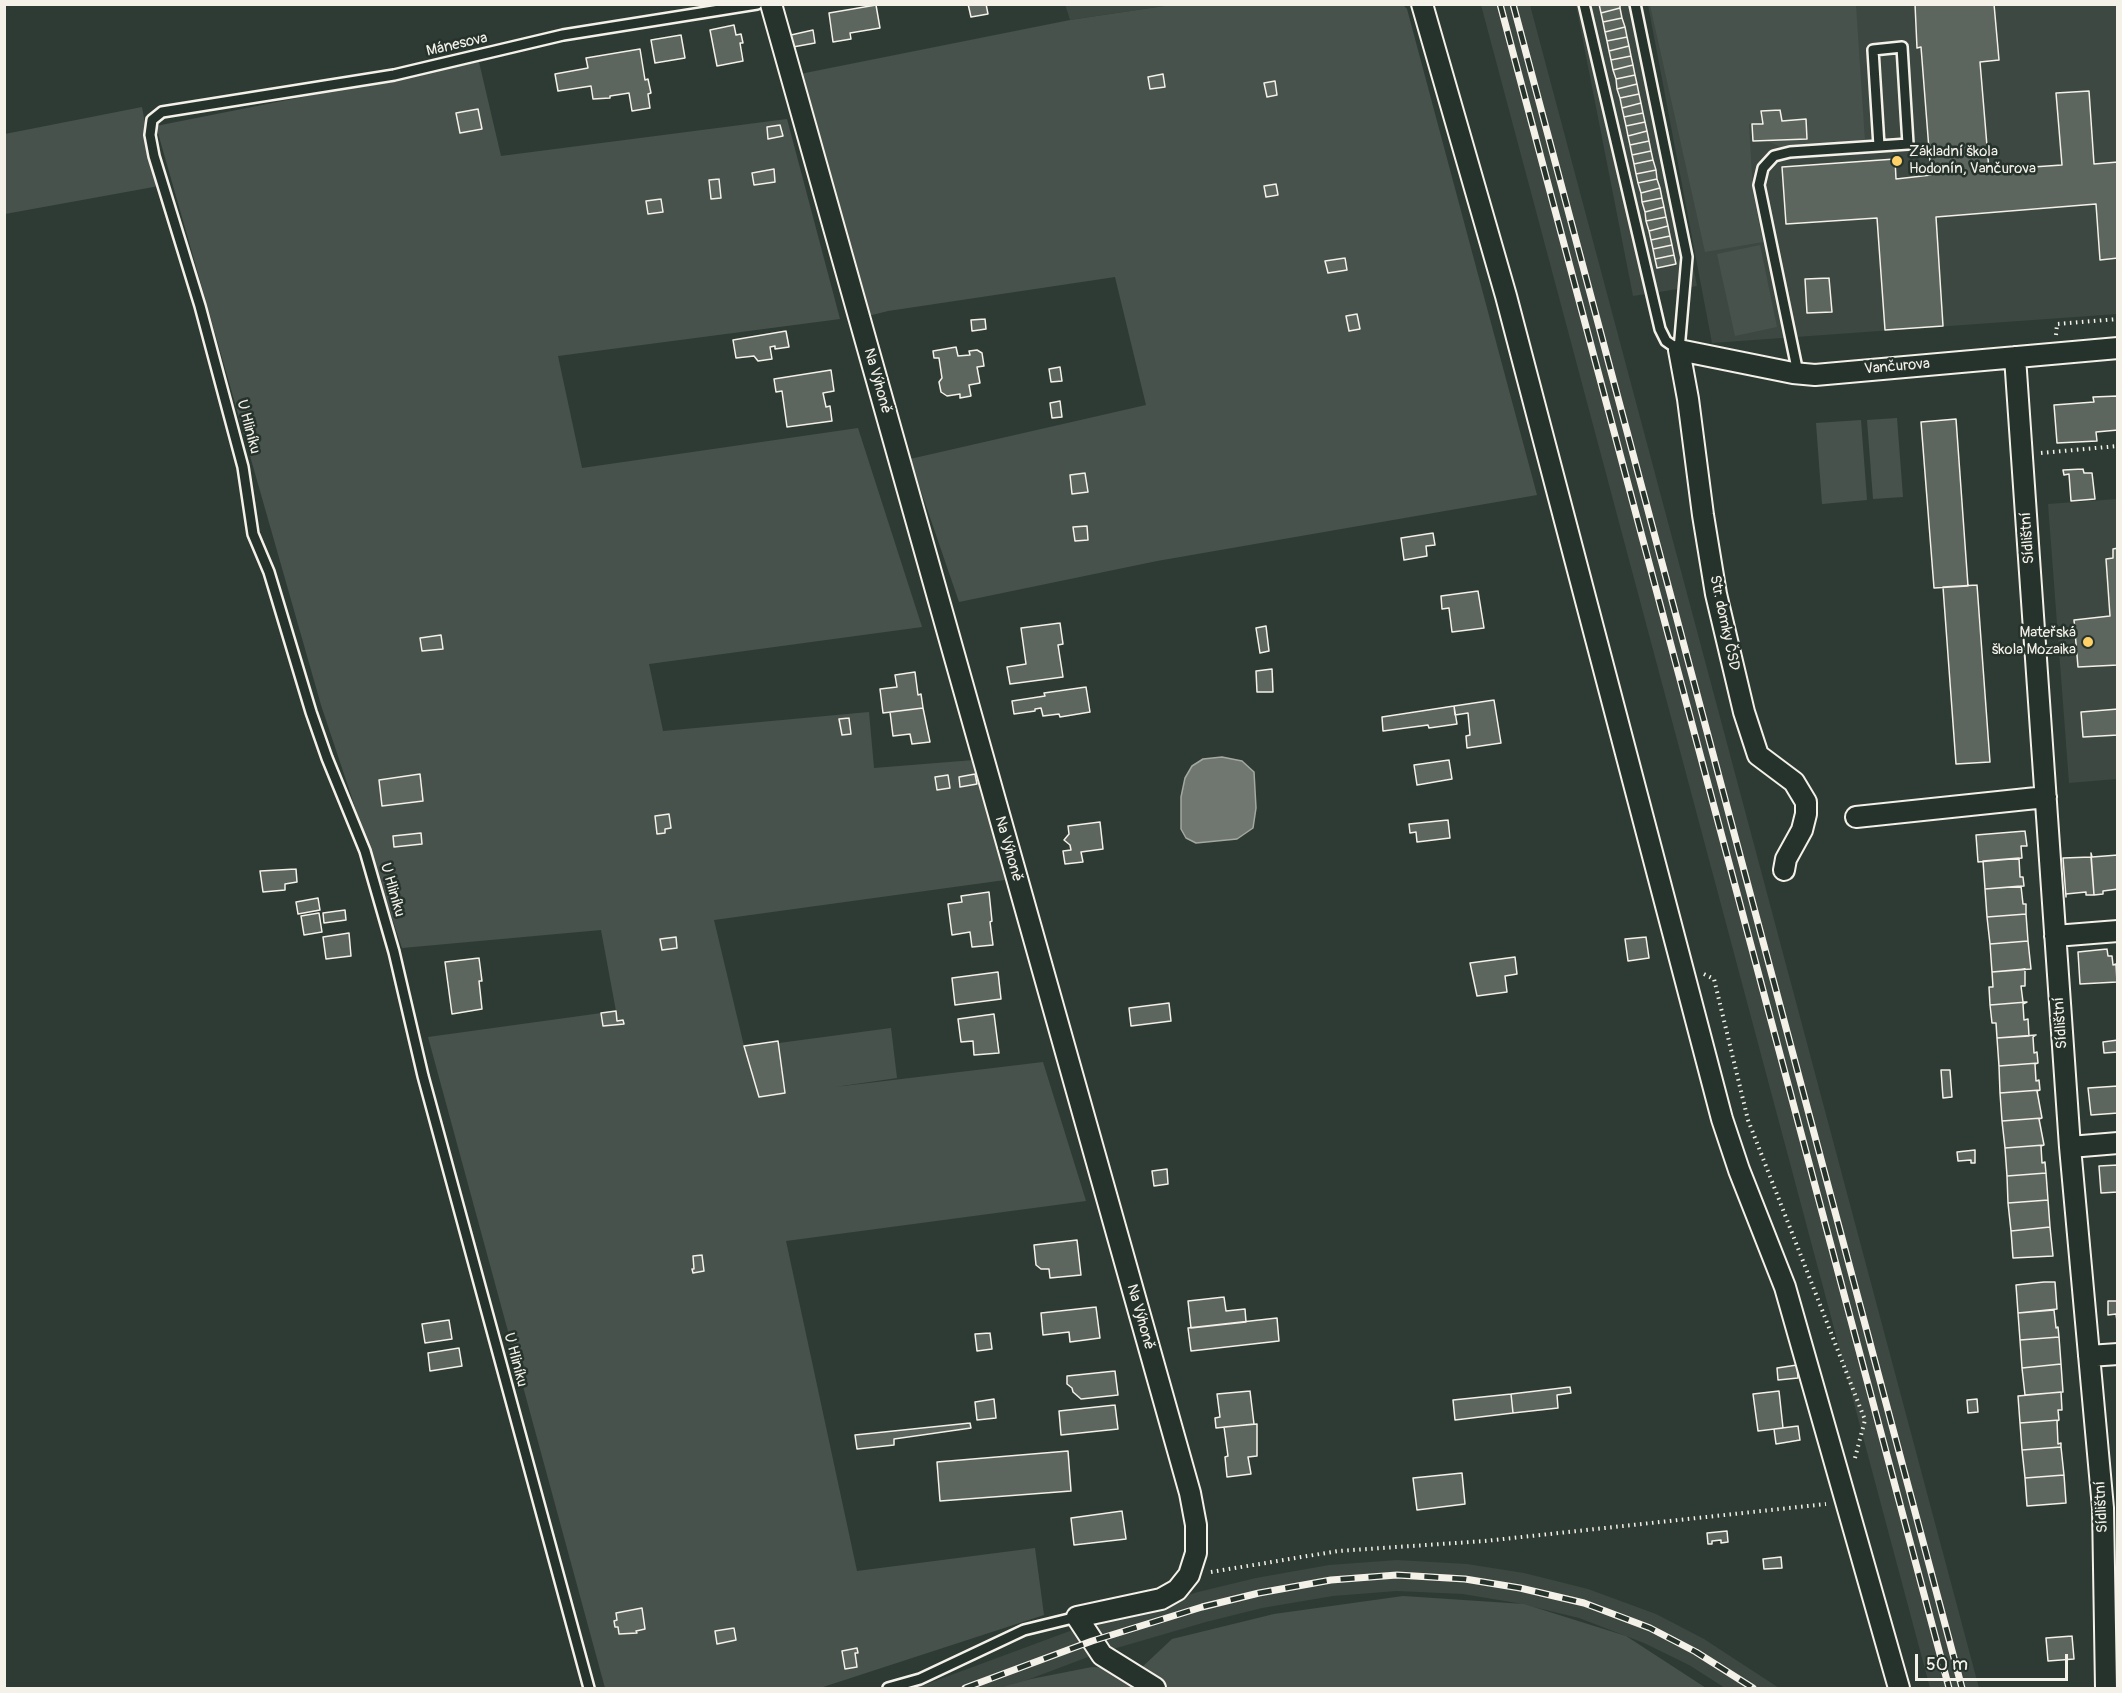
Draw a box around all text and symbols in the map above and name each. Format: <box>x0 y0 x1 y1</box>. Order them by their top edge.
street label: Mánesova <box>425 29 489 61</box>
place label: Základní škola Hodonín, Vančurova <box>1909 143 2036 178</box>
marker: Základní škola Hodonín, Vančurova <box>1890 154 1904 168</box>
street label: Na Výhoně <box>859 346 895 416</box>
street label: Vančurova <box>1863 355 1931 379</box>
street label: U Hliníku <box>232 398 264 456</box>
street label: Sídlištní <box>2017 511 2039 565</box>
street label: Str. domky ČSD <box>1705 574 1743 672</box>
place label: Mateřská škola Mozaika <box>1992 624 2076 659</box>
marker: Mateřská škola Mozaika <box>2081 635 2095 649</box>
street label: Na Výhoně <box>990 814 1026 884</box>
street label: U Hliníku <box>376 861 408 919</box>
street label: Sídlištní <box>2050 996 2072 1050</box>
street label: Na Výhoně <box>1122 1282 1158 1352</box>
street label: U Hliníku <box>499 1331 531 1389</box>
street label: Sídlištní <box>2092 1481 2112 1533</box>
scale bar <box>1918 1642 2071 1680</box>
text: 50 m <box>1926 1653 1968 1676</box>

